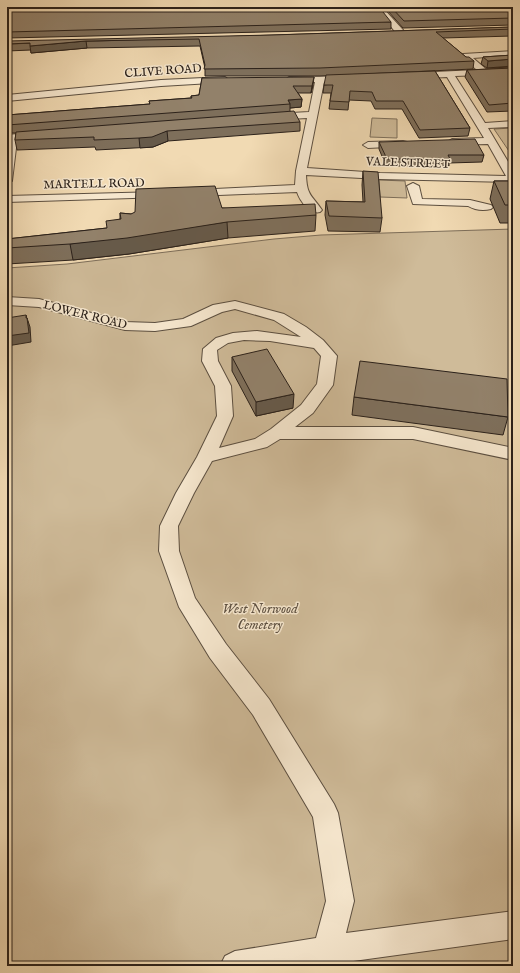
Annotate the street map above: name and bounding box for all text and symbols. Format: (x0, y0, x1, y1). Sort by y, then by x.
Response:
street label: CLIVE ROAD (124, 61, 202, 81)
street label: VALE STREET (365, 154, 451, 172)
street label: MARTELL ROAD (43, 176, 145, 192)
street label: LOWER ROAD (41, 297, 129, 333)
park label: West Norwood Cemetery (222, 600, 299, 634)

